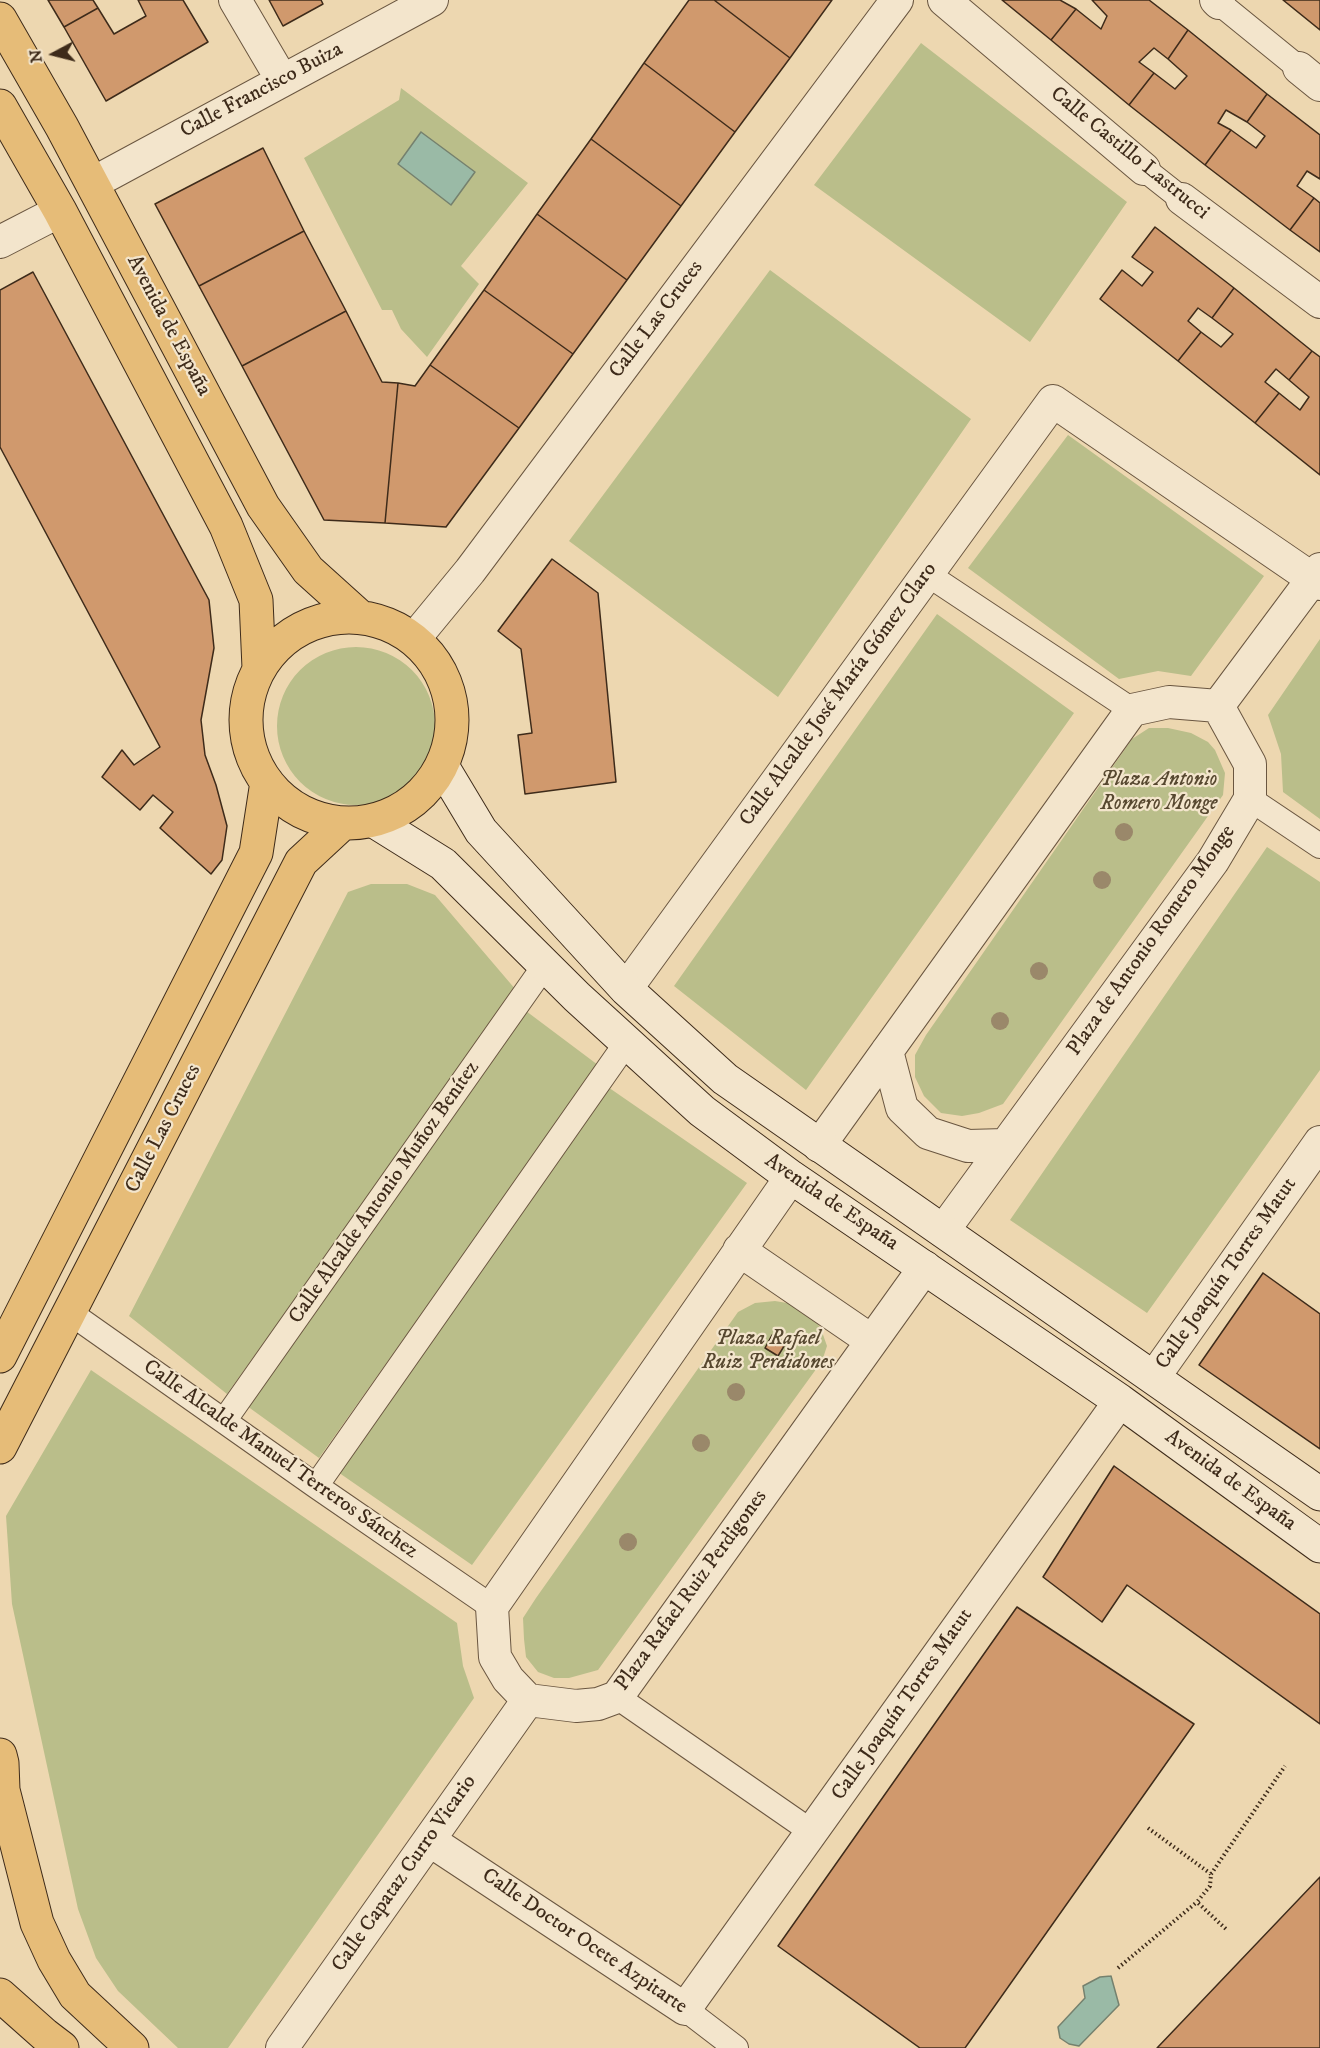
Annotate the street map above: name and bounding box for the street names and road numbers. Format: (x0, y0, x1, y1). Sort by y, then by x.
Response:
street label: Calle Francisco Buiza (177, 38, 347, 144)
street label: Calle Castillo Lastrucci (1044, 82, 1214, 226)
street label: Avenida de España (120, 251, 216, 401)
street label: Calle Las Cruces (605, 256, 709, 384)
street label: Calle Alcalde José María Gómez Claro (735, 558, 943, 832)
street label: Plaza de Antonio Romero Monge (1063, 821, 1241, 1061)
street label: Calle Alcalde Antonio Muñoz Benítez (284, 1057, 486, 1329)
street label: Calle Las Cruces (121, 1061, 207, 1197)
street label: Avenida de España (759, 1149, 903, 1257)
street label: Calle Joaquín Torres Matut (1151, 1173, 1303, 1375)
street label: Calle Alcalde Manuel Terreros Sánchez (138, 1355, 422, 1565)
street label: Avenida de España (1159, 1425, 1301, 1537)
street label: Plaza Rafael Ruiz Perdigones (611, 1486, 773, 1696)
street label: Calle Joaquín Torres Matut (827, 1604, 979, 1806)
street label: Calle Capataz Curro Vicario (327, 1771, 483, 1977)
street label: Calle Doctor Ocete Azpitarte (476, 1864, 692, 2020)

